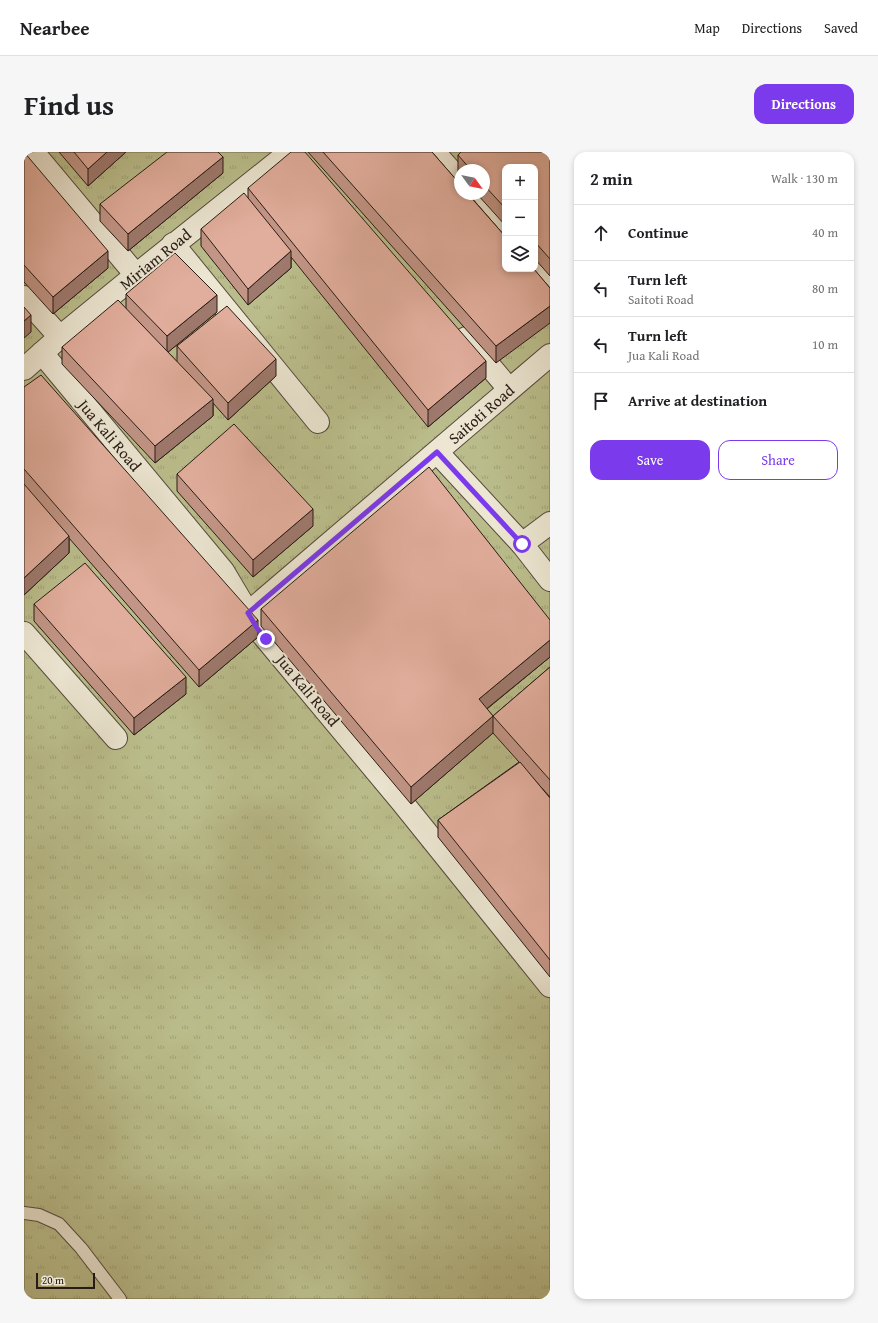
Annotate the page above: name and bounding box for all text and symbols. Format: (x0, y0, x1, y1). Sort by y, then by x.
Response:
text: Nearbee (20, 14, 90, 42)
text: Map (694, 18, 720, 38)
text: Directions (742, 18, 802, 38)
text: Saved (824, 18, 858, 38)
text: Find us (24, 84, 114, 125)
button: Directions (754, 84, 854, 124)
north arrow (454, 164, 490, 200)
map controls (502, 164, 538, 272)
button: + (502, 164, 538, 200)
text: 2 min (590, 166, 632, 191)
text: Walk · 130 m (771, 169, 838, 188)
button: − (502, 200, 538, 236)
street label: Miriam Road (114, 222, 196, 295)
icon: ahead (590, 222, 612, 244)
text: Continue (628, 222, 689, 243)
text: 40 m (812, 223, 838, 242)
button: layers (502, 236, 538, 272)
text: Turn left (628, 269, 687, 290)
icon: left (590, 278, 612, 300)
text: 80 m (812, 279, 838, 298)
text: Saitoti Road (628, 290, 694, 309)
text: Turn left (628, 325, 687, 346)
icon: left (590, 334, 612, 356)
text: 10 m (812, 335, 838, 354)
text: Jua Kali Road (628, 346, 699, 365)
street label: Saitoti Road (443, 378, 520, 450)
icon: arrive (590, 390, 612, 412)
text: Arrive at destination (628, 390, 767, 411)
street label: Jua Kali Road (71, 392, 148, 477)
button: Save (590, 440, 710, 480)
button: Share (718, 440, 838, 480)
route start (513, 535, 531, 553)
route end (257, 630, 275, 648)
street label: Jua Kali Road (269, 647, 346, 732)
scale bar (36, 1271, 95, 1290)
text: 20 m (42, 1272, 64, 1288)

